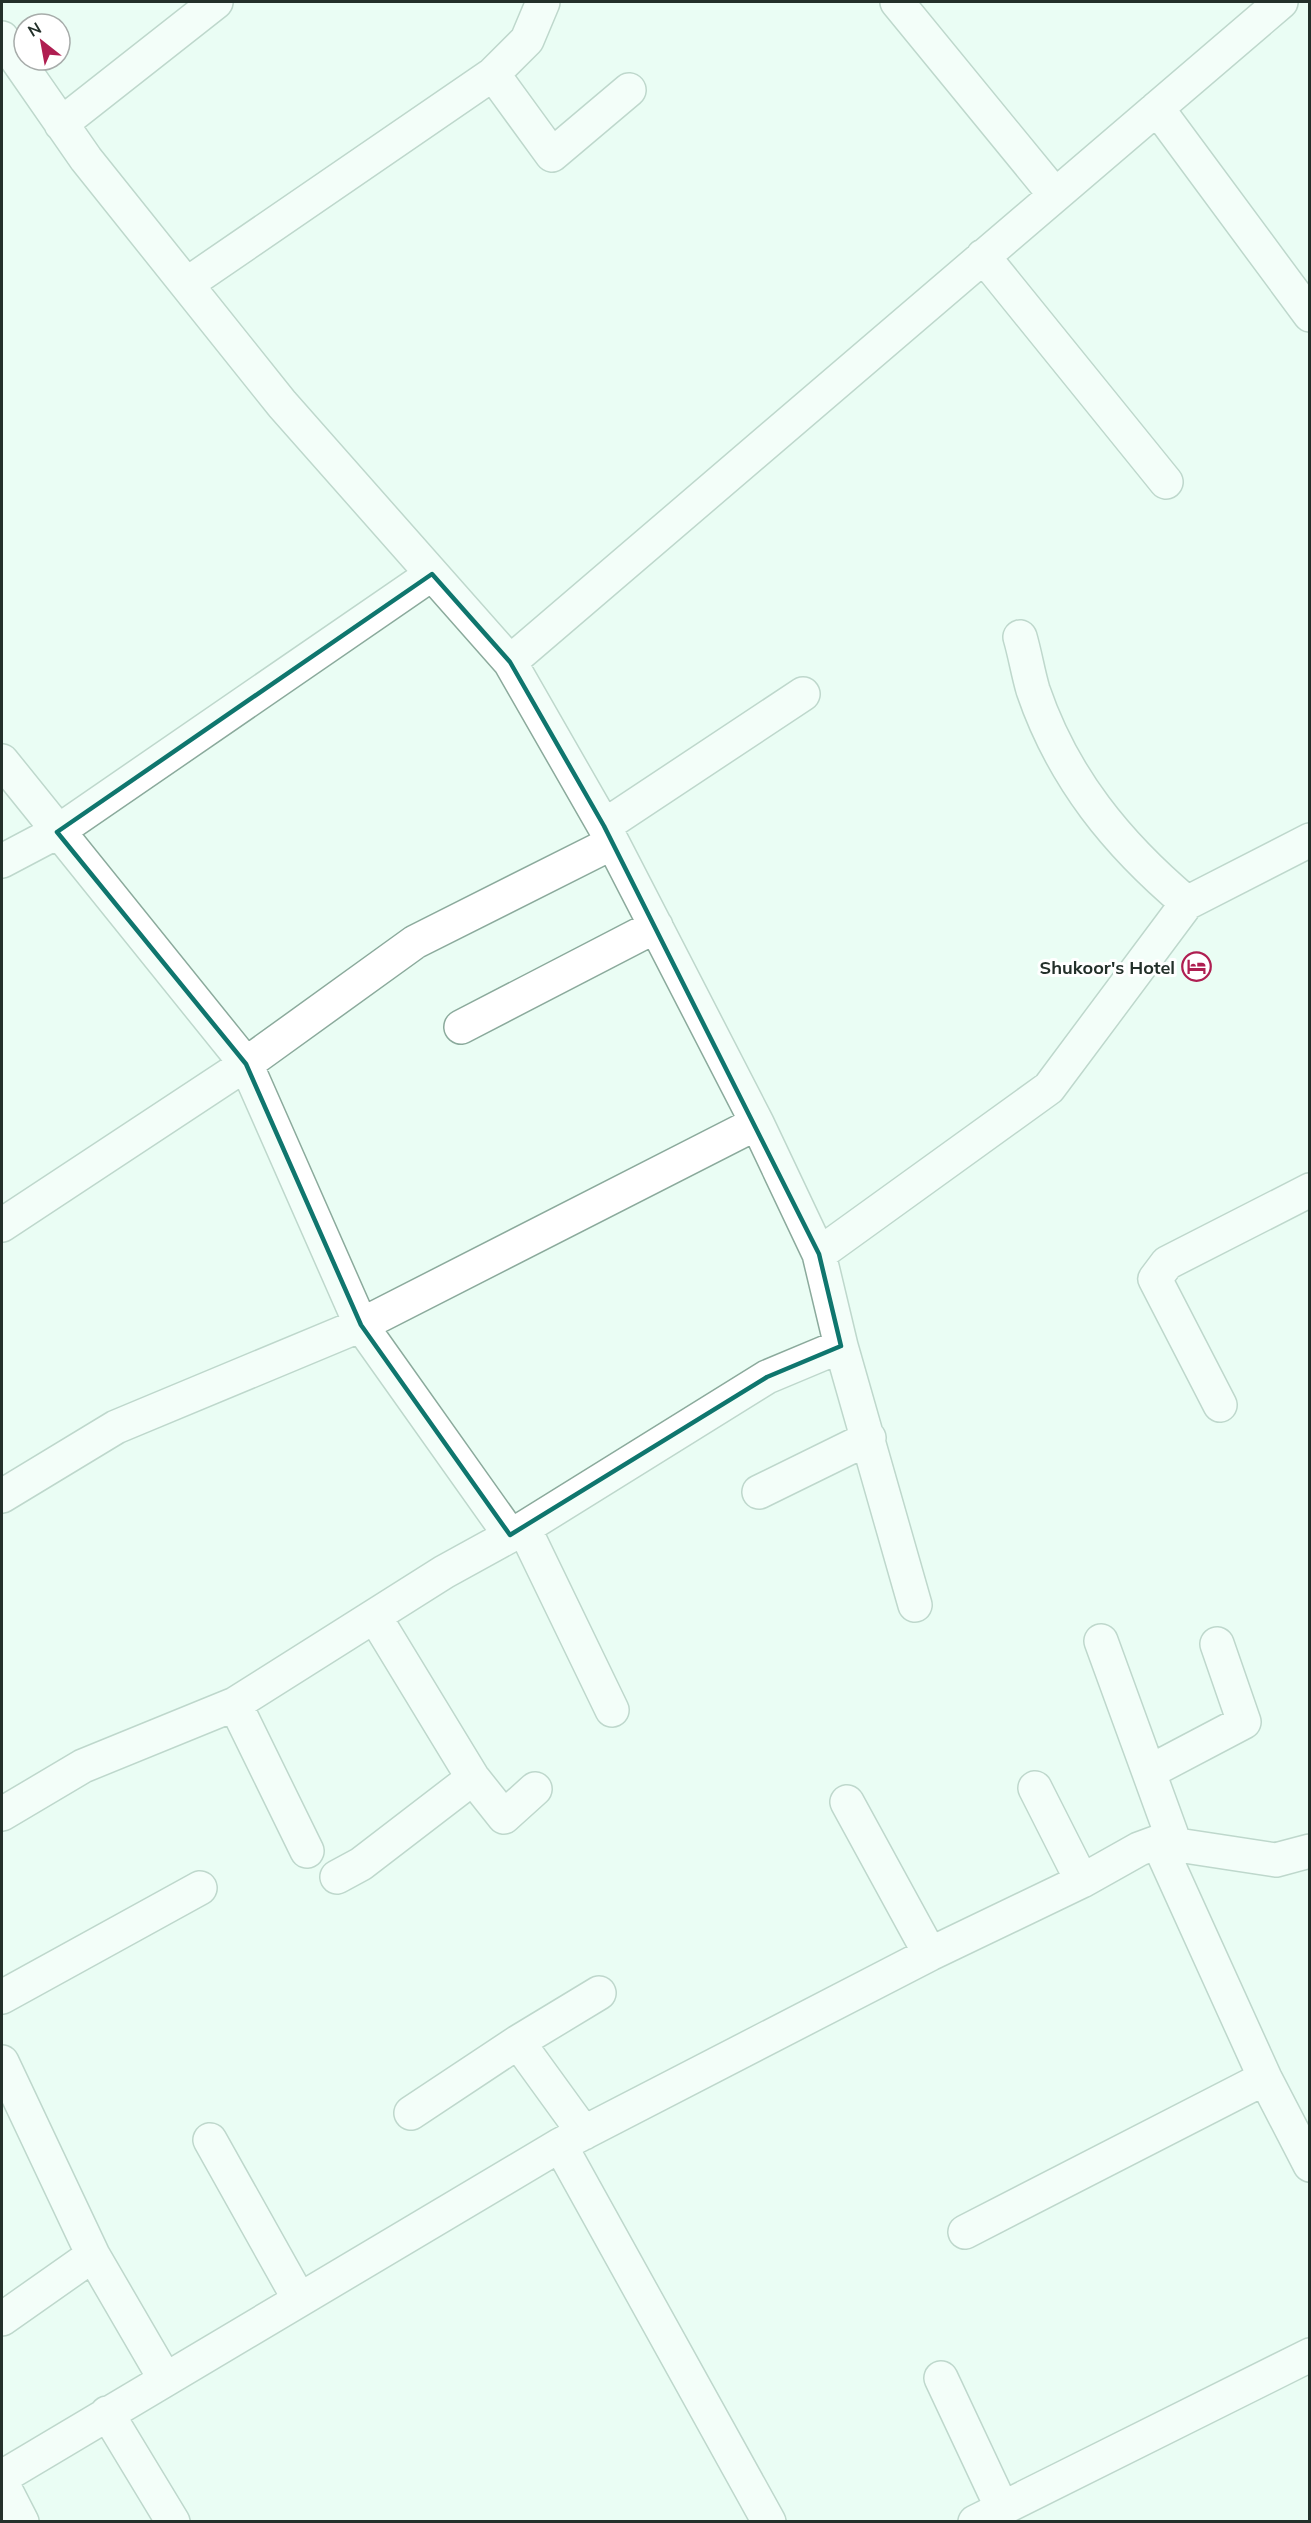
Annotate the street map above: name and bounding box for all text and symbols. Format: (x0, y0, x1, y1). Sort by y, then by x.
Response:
north arrow (12, 12, 72, 72)
text: N (24, 17, 45, 41)
hotel icon: Shukoor's Hotel (1180, 951, 1212, 983)
place label: Shukoor's Hotel (1040, 956, 1175, 979)

